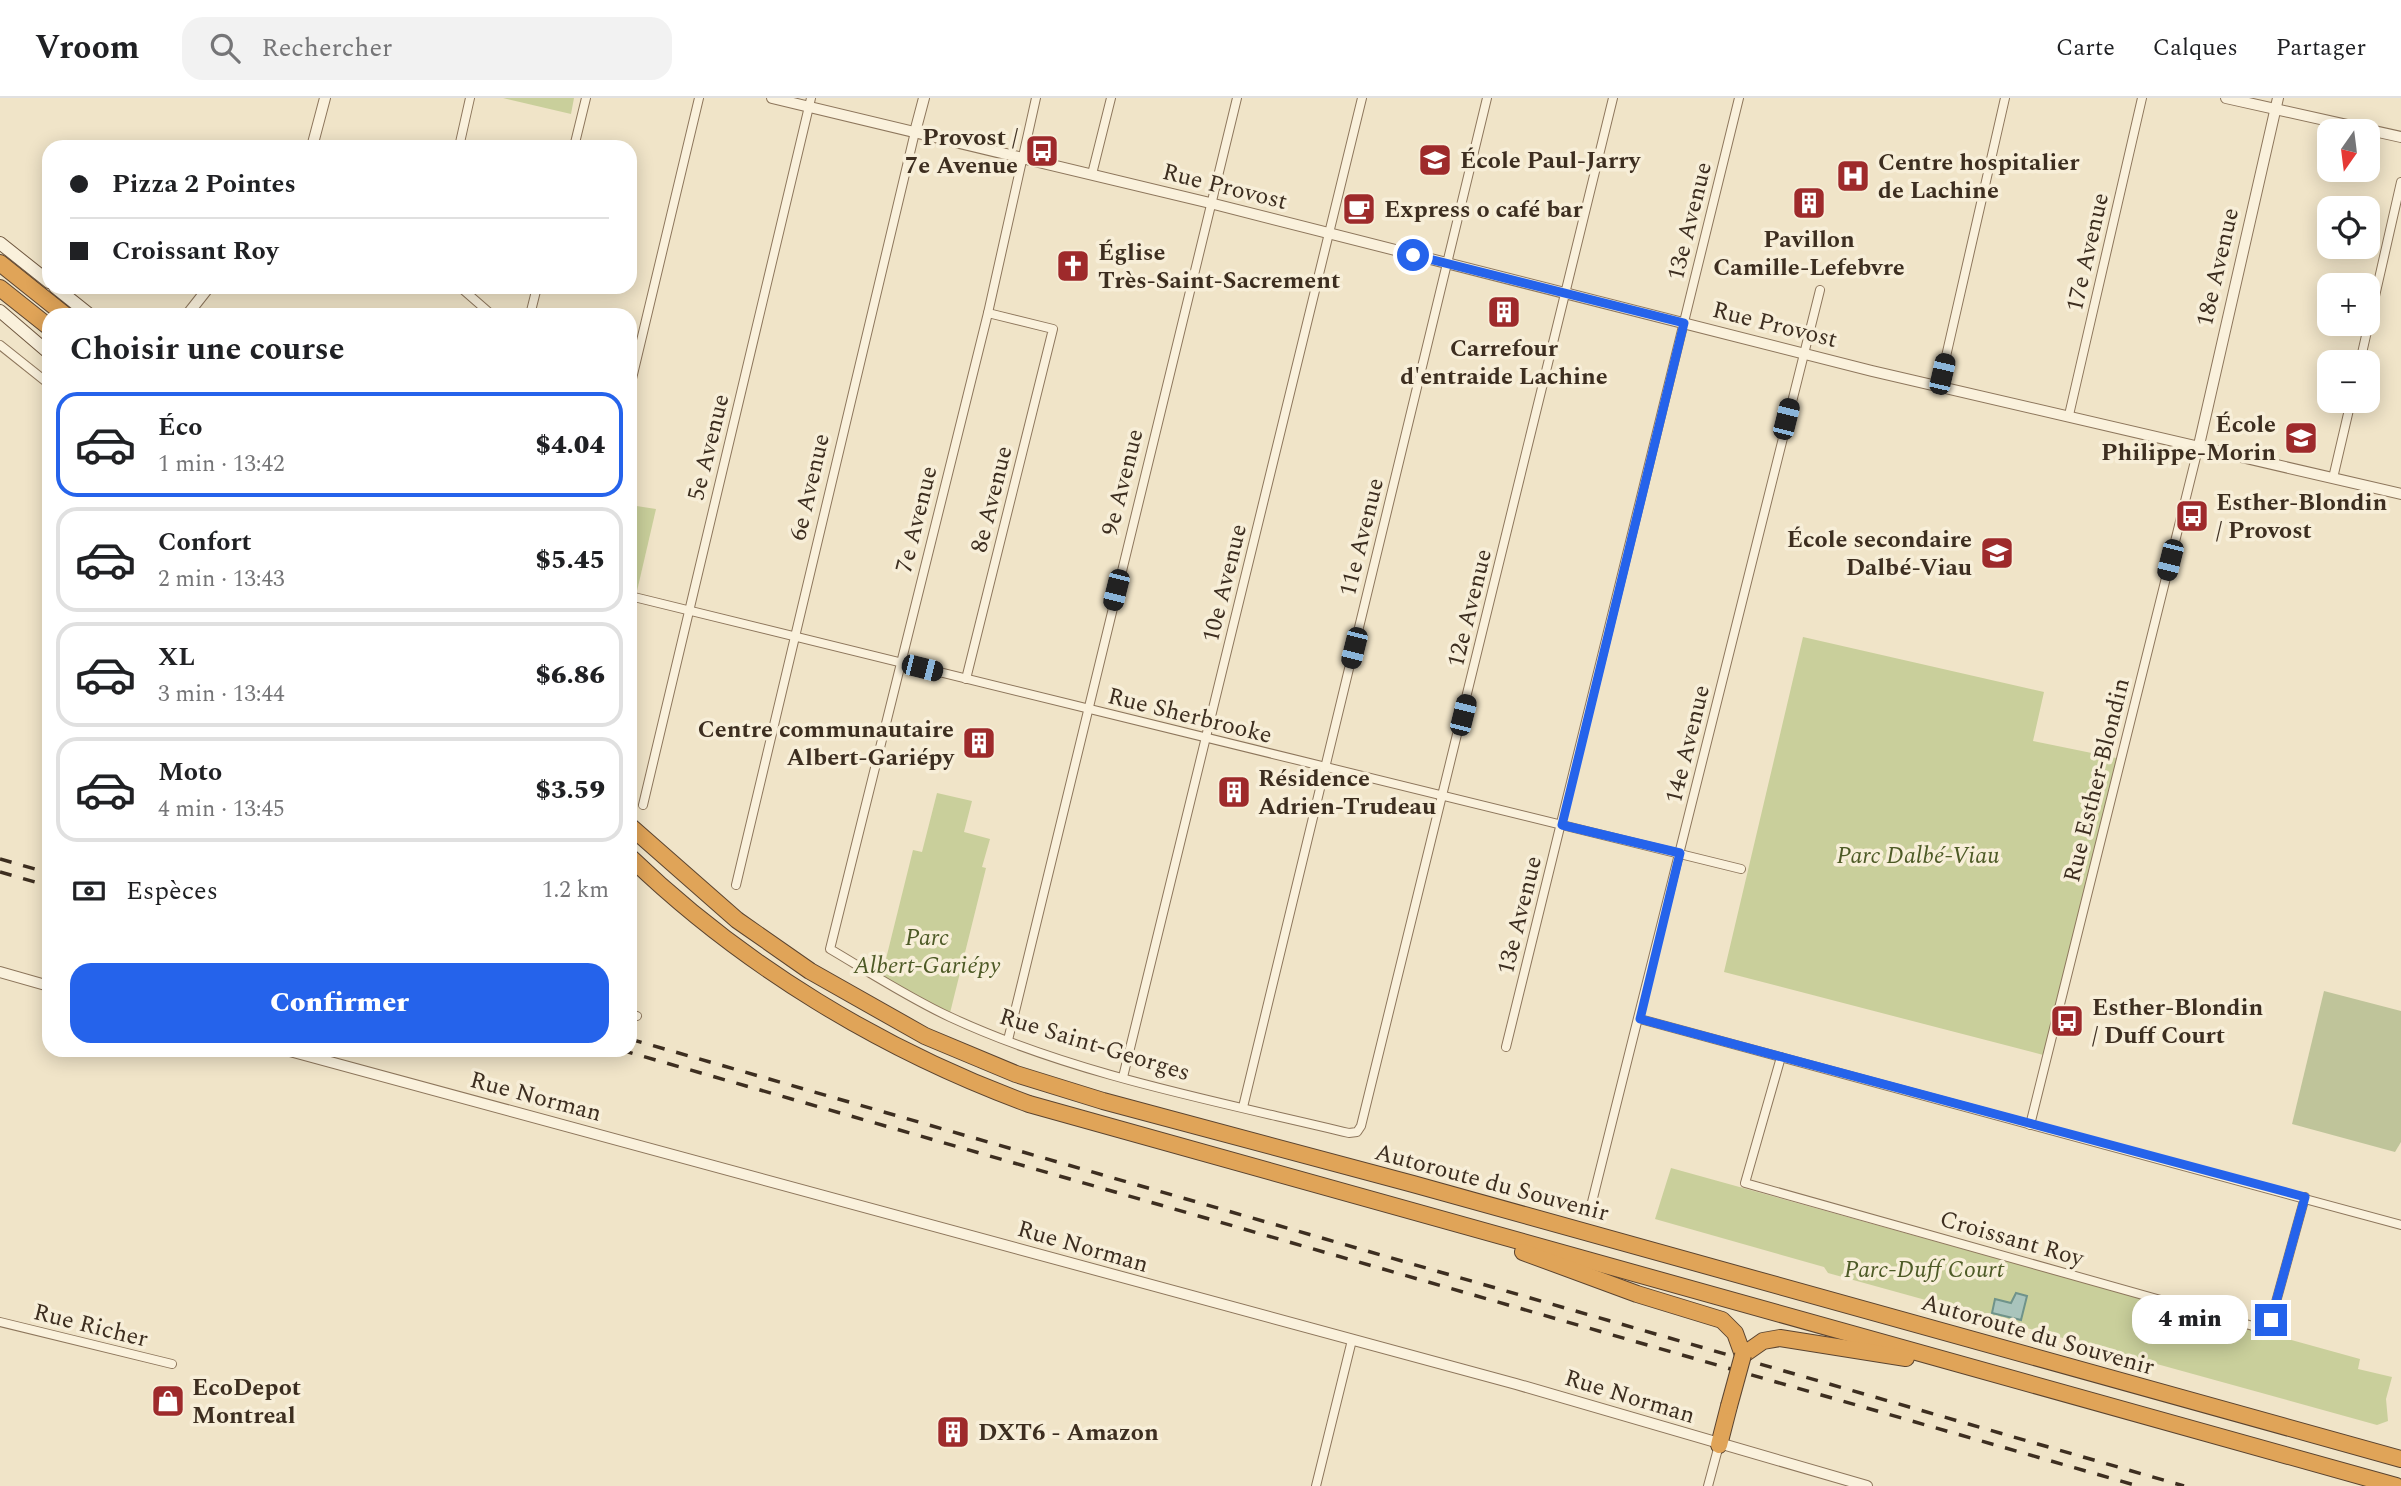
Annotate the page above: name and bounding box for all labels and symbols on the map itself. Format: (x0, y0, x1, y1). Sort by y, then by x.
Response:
north arrow (2317, 119, 2380, 182)
place label: Provost / 7e Avenue (905, 120, 1018, 184)
bus stop icon: Provost / 7e Avenue (1023, 132, 1061, 170)
school or university icon: École Paul-Jarry (1416, 141, 1454, 179)
place label: École Paul-Jarry (1460, 143, 1642, 179)
place label: Centre hospitalier de Lachine (1878, 145, 2080, 209)
street label: Rue Provost (1158, 154, 1291, 220)
hospital icon: Centre hospitalier de Lachine (1834, 157, 1872, 195)
street label: 13e Avenue (1658, 158, 1722, 284)
building icon: Pavillon Camille-Lefebvre (1790, 184, 1828, 222)
street label: 17e Avenue (2057, 189, 2119, 315)
cafe icon: Express o café bar (1340, 190, 1378, 228)
place label: Express o café bar (1384, 192, 1584, 228)
street label: 18e Avenue (2187, 204, 2249, 330)
place label: Pavillon Camille-Lefebvre (1713, 222, 1905, 286)
place label: Église Très-Saint-Sacrement (1098, 235, 1340, 299)
route start (1397, 239, 1429, 271)
church icon: Église Très-Saint-Sacrement (1054, 247, 1092, 285)
street label: Rue Provost (1708, 292, 1841, 358)
building icon: Carrefour d'entraide Lachine (1485, 293, 1523, 331)
place label: Carrefour d'entraide Lachine (1400, 331, 1608, 395)
car (1928, 351, 1957, 397)
street label: 5e Avenue (678, 390, 740, 504)
car (1771, 396, 1802, 442)
place label: École Philippe-Morin (2101, 407, 2276, 471)
school or university icon: École Philippe-Morin (2282, 419, 2320, 457)
street label: 9e Avenue (1092, 425, 1154, 539)
street label: 6e Avenue (780, 430, 840, 544)
street label: 8e Avenue (961, 442, 1023, 556)
street label: 7e Avenue (886, 462, 948, 576)
street label: 11e Avenue (1330, 474, 1394, 600)
place label: Esther-Blondin / Provost (2216, 485, 2388, 549)
bus stop icon: Esther-Blondin / Provost (2173, 497, 2211, 535)
street label: 10e Avenue (1193, 520, 1257, 646)
place label: École secondaire Dalbé-Viau (1787, 522, 1972, 586)
school or university icon: École secondaire Dalbé-Viau (1978, 534, 2016, 572)
car (2155, 537, 2186, 583)
street label: 12e Avenue (1438, 545, 1502, 671)
car (1101, 567, 1132, 613)
car (1339, 625, 1370, 671)
car (900, 653, 945, 683)
street label: Rue Esther-Blondin (2054, 674, 2140, 886)
street label: Rue Sherbrooke (1104, 678, 1276, 754)
street label: 14e Avenue (1656, 681, 1720, 807)
car (1448, 692, 1479, 738)
place label: Centre communautaire Albert-Gariépy (698, 712, 956, 776)
building icon: Centre communautaire Albert-Gariépy (960, 724, 998, 762)
place label: Résidence Adrien-Trudeau (1258, 761, 1436, 825)
building icon: Résidence Adrien-Trudeau (1215, 773, 1253, 811)
park label: Parc Dalbé-Viau (1836, 838, 2000, 874)
street label: 13e Avenue (1488, 852, 1552, 978)
park label: Parc Albert-Gariépy (853, 920, 1001, 984)
place label: Esther-Blondin / Duff Court (2092, 990, 2264, 1054)
street label: Rue Saint-Georges (995, 999, 1195, 1091)
bus stop icon: Esther-Blondin / Duff Court (2048, 1002, 2086, 1040)
street label: Rue Norman (466, 1062, 606, 1132)
street label: Autoroute du Souvenir (1371, 1134, 1613, 1232)
street label: Croissant Roy (1935, 1201, 2089, 1277)
street label: Rue Norman (1013, 1211, 1153, 1283)
park label: Parc-Duff Court (1844, 1252, 2004, 1288)
street label: Autoroute du Souvenir (1917, 1284, 2159, 1385)
street label: Rue Richer (30, 1294, 152, 1358)
callout: 4 min (2131, 1296, 2246, 1344)
route end (2255, 1304, 2287, 1336)
street label: Rue Norman (1560, 1360, 1699, 1434)
place label: EcoDepot Montreal (192, 1370, 301, 1434)
shop icon: EcoDepot Montreal (149, 1382, 187, 1420)
building icon: DXT6 - Amazon (934, 1413, 972, 1451)
place label: DXT6 - Amazon (978, 1415, 1159, 1451)

